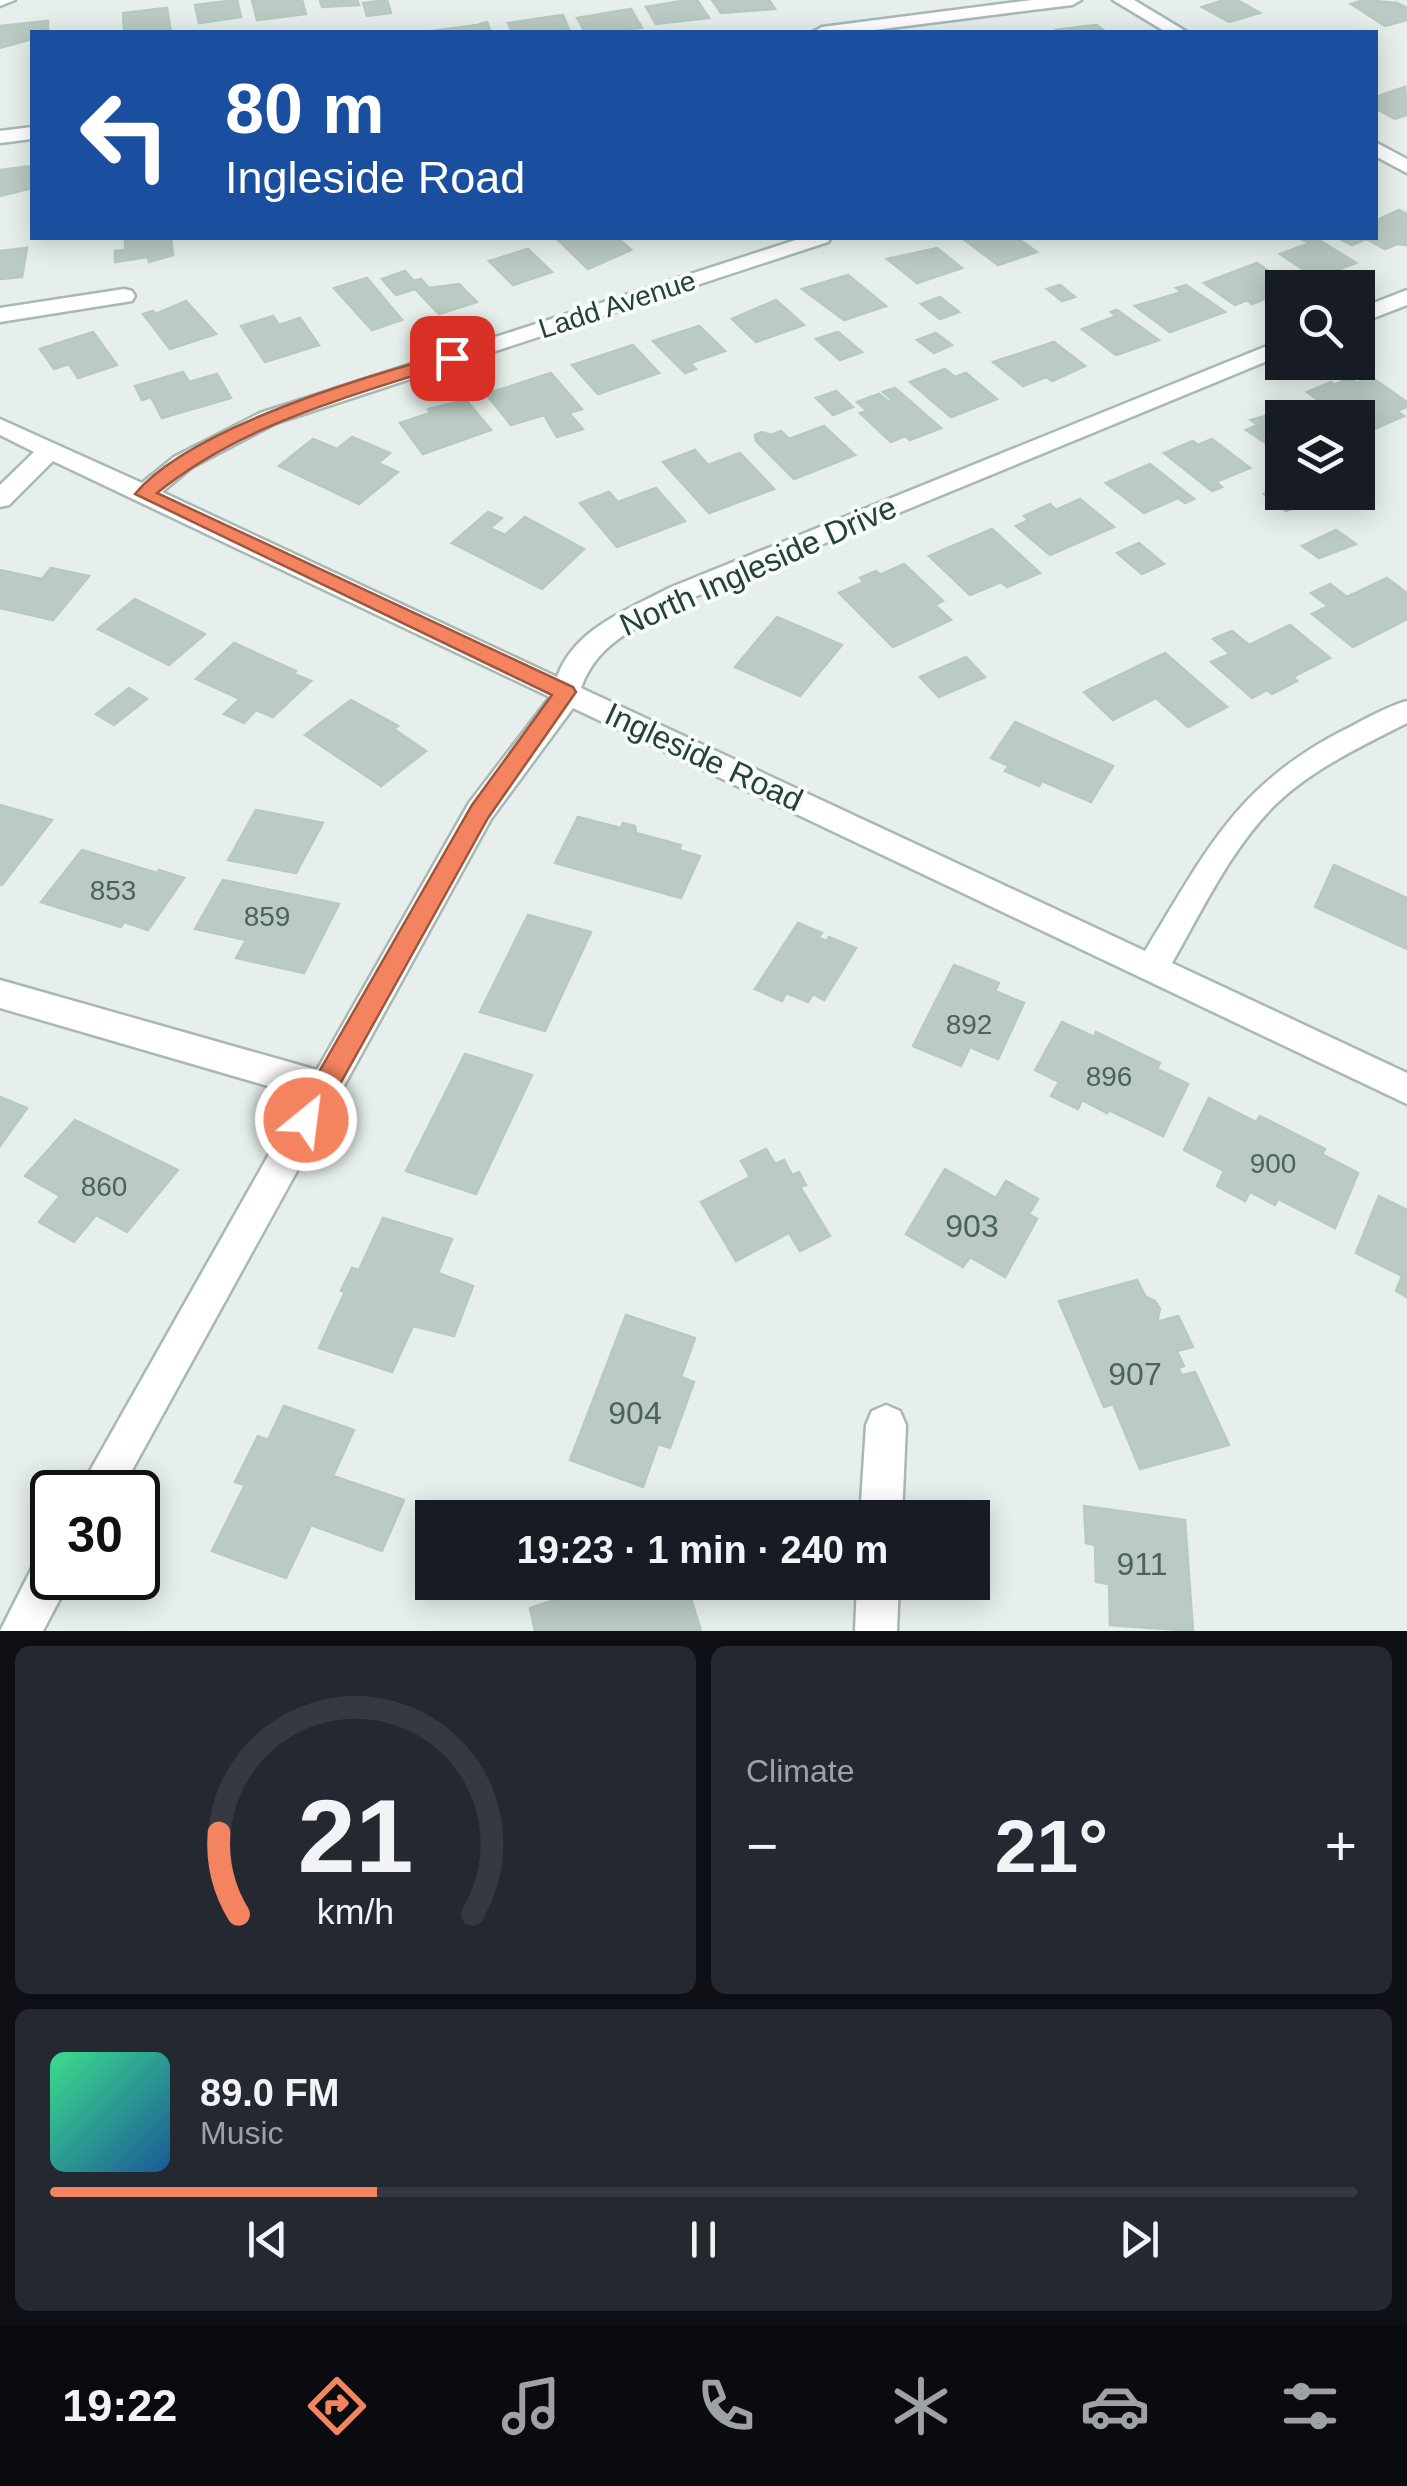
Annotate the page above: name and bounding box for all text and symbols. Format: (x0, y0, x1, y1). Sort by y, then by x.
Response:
icon: left (60, 70, 190, 200)
text: 80 m (225, 70, 385, 148)
text: Ingleside Road (225, 152, 525, 203)
street label: Ladd Avenue (535, 265, 699, 344)
map controls (1265, 270, 1375, 510)
button: search (1265, 270, 1375, 380)
pin (410, 316, 495, 401)
icon: arrive (425, 331, 480, 386)
button: layers (1265, 400, 1375, 510)
street label: North Ingleside Drive (614, 489, 902, 643)
street label: Ingleside Road (600, 696, 808, 818)
house number: 853 (90, 875, 136, 906)
house number: 859 (244, 901, 290, 932)
house number: 892 (946, 1009, 992, 1040)
house number: 896 (1086, 1061, 1132, 1092)
position arrow (254, 1068, 358, 1172)
house number: 900 (1250, 1148, 1296, 1179)
house number: 860 (81, 1171, 127, 1202)
house number: 903 (945, 1208, 999, 1244)
house number: 907 (1108, 1356, 1162, 1392)
house number: 904 (608, 1395, 662, 1431)
speed limit sign: 30 (30, 1470, 160, 1600)
text: 19:23 · 1 min · 240 m (517, 1529, 888, 1571)
house number: 911 (1116, 1546, 1168, 1582)
text: Climate (746, 1753, 854, 1789)
text: 21 (298, 1778, 413, 1894)
text: 21° (995, 1804, 1108, 1888)
text: − (746, 1815, 778, 1877)
text: + (1325, 1815, 1357, 1877)
text: km/h (317, 1892, 394, 1932)
text: 89.0 FM (200, 2072, 339, 2114)
text: Music (200, 2115, 284, 2151)
icon: previous (240, 2212, 295, 2267)
icon: pause (676, 2212, 731, 2267)
icon: next (1112, 2212, 1167, 2267)
icon: directions (302, 2371, 372, 2441)
icon: music (496, 2371, 566, 2441)
icon: phone (691, 2371, 761, 2441)
icon: climate (886, 2371, 956, 2441)
icon: car (1080, 2371, 1150, 2441)
icon: filters (1275, 2371, 1345, 2441)
text: 19:22 (62, 2380, 177, 2431)

